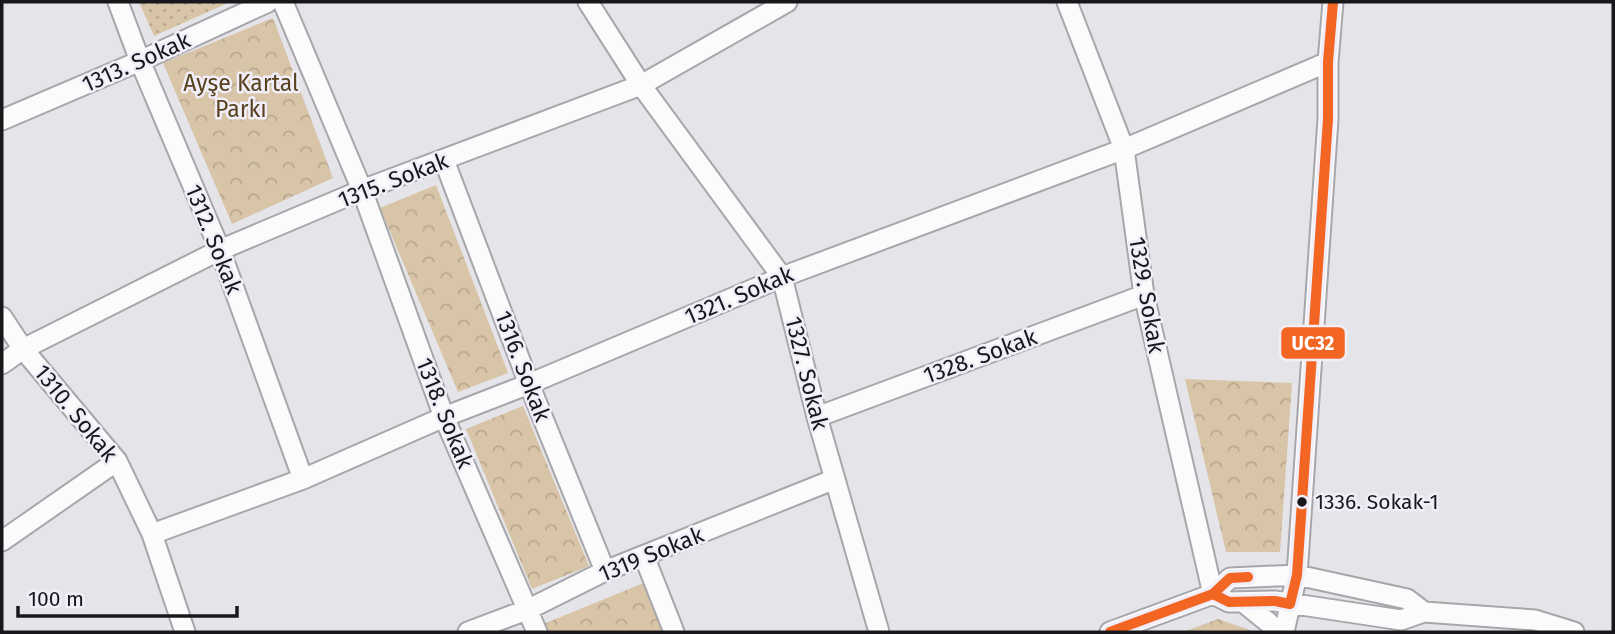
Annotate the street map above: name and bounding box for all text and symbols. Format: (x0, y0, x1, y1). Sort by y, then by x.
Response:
street label: 1313. Sokak (77, 26, 195, 98)
park label: Ayşe Kartal Parkı (183, 69, 299, 123)
street label: 1315. Sokak (334, 146, 452, 214)
street label: 1312. Sokak (179, 180, 249, 298)
street label: 1329. Sokak (1123, 235, 1171, 356)
street label: 1321. Sokak (680, 260, 798, 330)
street label: 1316. Sokak (489, 307, 557, 426)
street label: 1327. Sokak (779, 313, 835, 433)
street label: 1328. Sokak (919, 322, 1041, 389)
line badge: UC32 (1280, 326, 1346, 360)
text: UC32 (1292, 332, 1335, 355)
street label: 1318. Sokak (410, 354, 480, 473)
street label: 1310. Sokak (28, 359, 124, 467)
place label: 1336. Sokak-1 (1315, 489, 1439, 515)
marker: 1336. Sokak-1 (1295, 495, 1309, 509)
street label: 1319 Sokak (594, 520, 708, 588)
scale bar (18, 574, 236, 618)
text: 100 m (28, 586, 84, 612)

